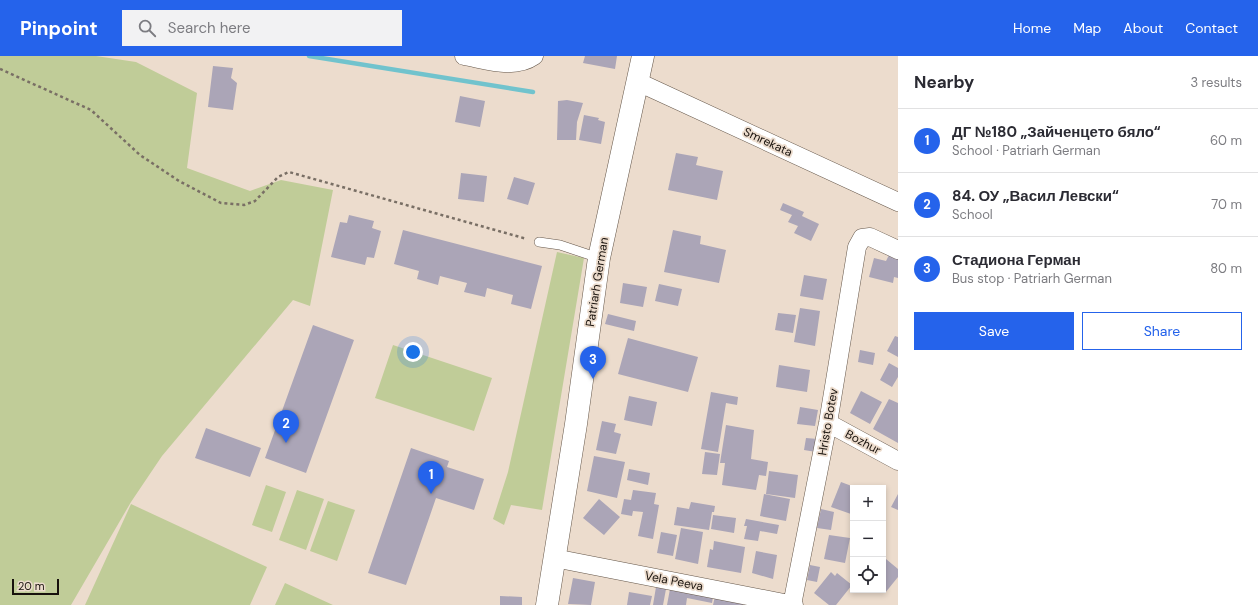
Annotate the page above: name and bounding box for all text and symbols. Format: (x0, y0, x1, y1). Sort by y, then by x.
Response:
search box (122, 10, 402, 46)
text: Pinpoint (20, 16, 98, 41)
icon: search (136, 17, 158, 39)
text: Search here (168, 18, 251, 38)
text: Home (1013, 19, 1051, 37)
text: Map (1073, 19, 1101, 37)
text: About (1123, 19, 1163, 37)
text: Contact (1185, 19, 1238, 37)
text: Nearby (914, 71, 974, 93)
text: 3 results (1190, 74, 1242, 91)
text: ДГ №180 „Зайченцето бяло“ (952, 122, 1161, 142)
street label: Smrekata (741, 124, 795, 160)
text: 1 (925, 132, 929, 149)
text: 60 m (1210, 132, 1242, 149)
text: School · Patriarh German (952, 142, 1100, 159)
text: 84. ОУ „Васил Левски“ (952, 186, 1119, 206)
text: 2 (923, 196, 931, 213)
text: 70 m (1211, 196, 1242, 213)
text: School (952, 206, 993, 223)
street label: Patriarh German (582, 236, 612, 328)
text: Стадиона Герман (952, 250, 1081, 270)
text: 3 (923, 260, 931, 277)
text: 80 m (1210, 260, 1242, 277)
text: Bus stop · Patriarh German (952, 270, 1112, 287)
button: Save (914, 312, 1074, 350)
button: Share (1082, 312, 1242, 350)
your location (403, 342, 423, 362)
pin: 3 (580, 346, 606, 379)
street label: Hristo Botev (814, 387, 842, 457)
pin: 2 (273, 410, 299, 443)
street label: Bozhur (842, 426, 884, 458)
pin: 1 (418, 461, 444, 494)
map controls (850, 485, 886, 593)
button: + (850, 485, 886, 521)
button: − (850, 521, 886, 557)
button: locate (850, 557, 886, 593)
street label: Vela Peeva (644, 568, 704, 594)
scale bar (12, 577, 59, 596)
text: 20 m (18, 579, 44, 593)

